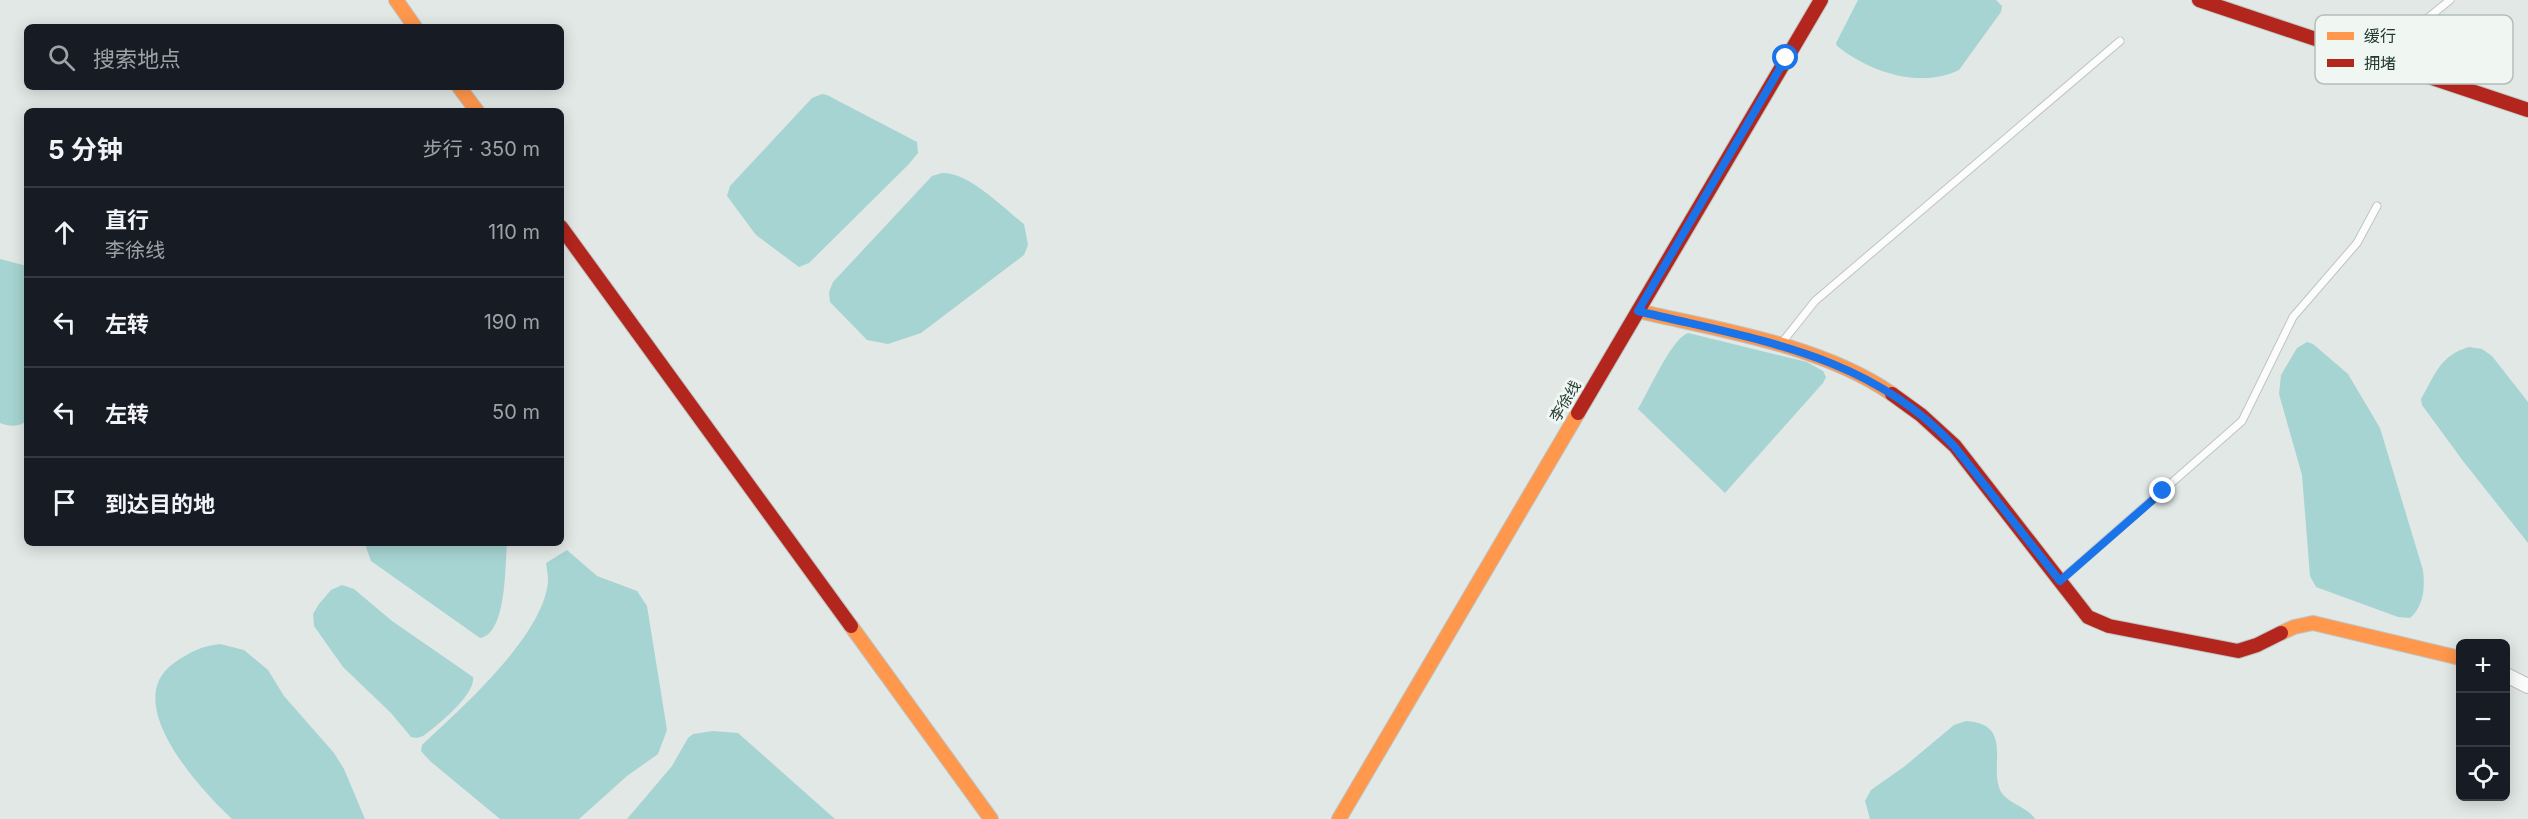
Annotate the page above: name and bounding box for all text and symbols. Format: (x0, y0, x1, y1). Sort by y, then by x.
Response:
legend (2315, 15, 2513, 84)
search box (24, 24, 564, 90)
text: 缓行 (2364, 26, 2396, 46)
icon: search (45, 41, 78, 74)
route start (1772, 44, 1798, 70)
text: 搜索地点 (93, 46, 181, 72)
text: 拥堵 (2364, 53, 2396, 73)
text: 5 分钟 (48, 134, 123, 165)
text: 步行 · 350 m (423, 137, 540, 161)
text: 直行 (105, 207, 149, 233)
icon: ahead (48, 216, 81, 249)
text: 110 m (488, 220, 540, 244)
text: 李徐线 (105, 238, 165, 262)
icon: left (48, 306, 81, 339)
text: 190 m (484, 310, 540, 334)
text: 左转 (105, 311, 149, 337)
street label: 李徐线 (1545, 377, 1585, 425)
icon: left (48, 396, 81, 429)
text: 50 m (492, 400, 540, 424)
text: 左转 (105, 401, 149, 427)
route end (2149, 477, 2175, 503)
icon: arrive (48, 486, 81, 519)
text: 到达目的地 (105, 491, 215, 517)
map controls (2456, 639, 2510, 801)
button: + (2456, 639, 2510, 693)
button: − (2456, 693, 2510, 747)
button: locate (2456, 747, 2510, 801)

